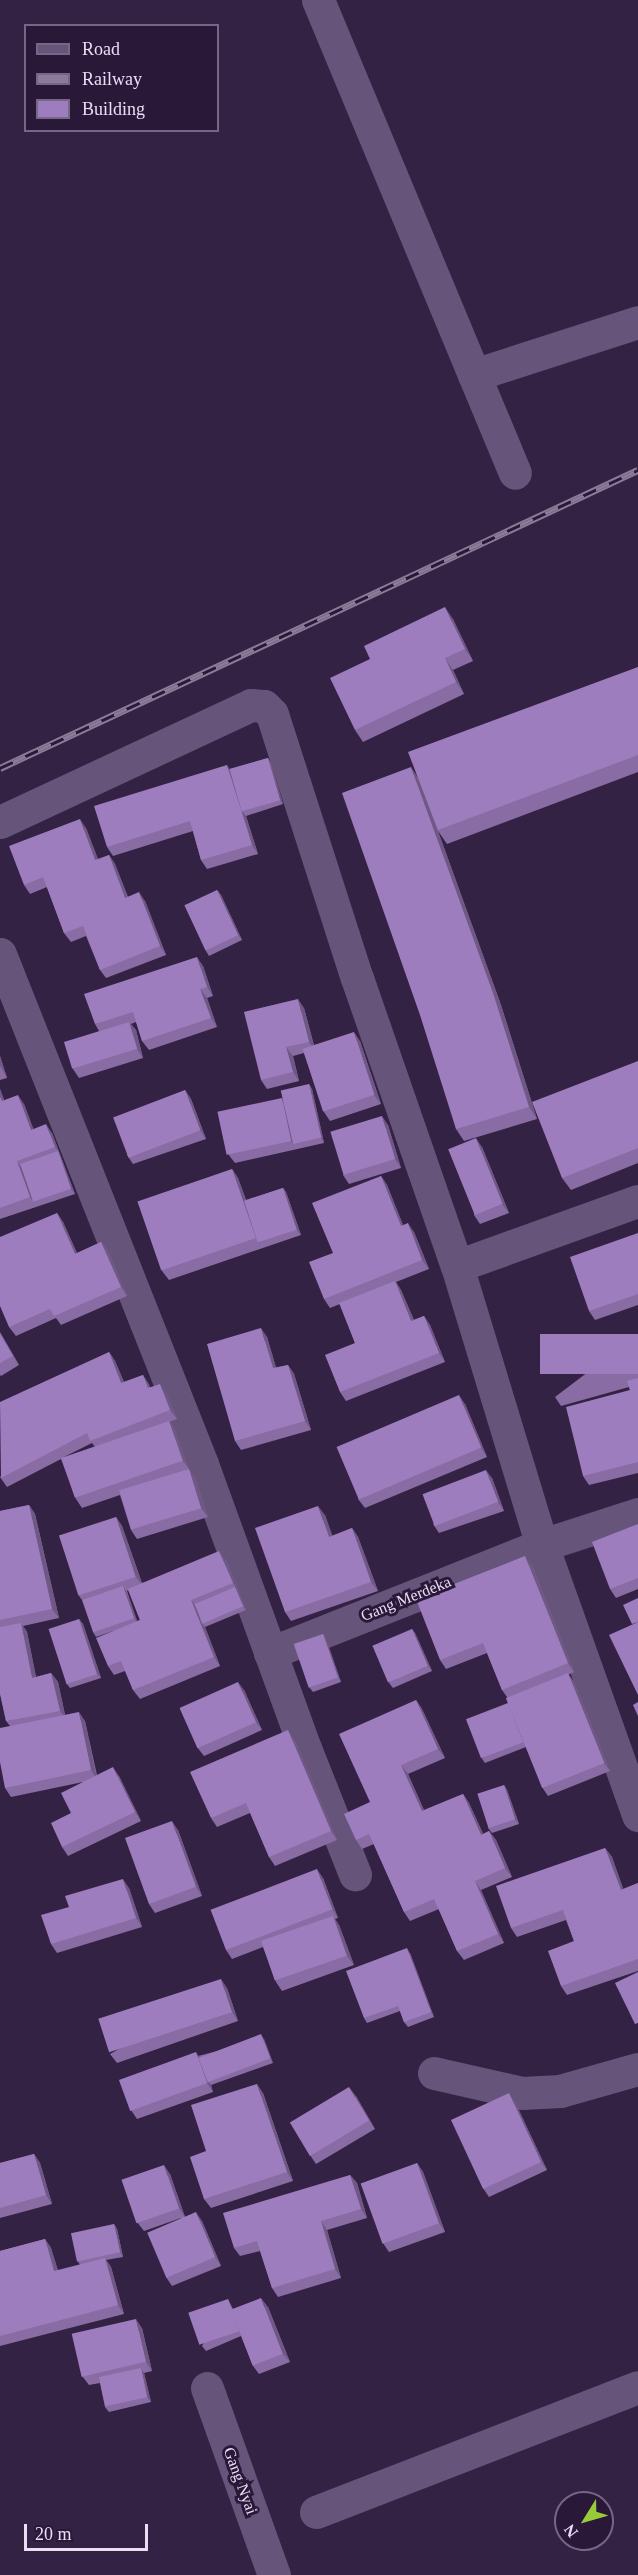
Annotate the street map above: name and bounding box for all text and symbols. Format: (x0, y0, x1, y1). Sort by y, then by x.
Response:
legend (24, 24, 219, 132)
text: Road (82, 39, 120, 59)
text: Railway (82, 69, 142, 89)
text: Building (82, 99, 145, 119)
street label: Gang Merdeka (358, 1572, 454, 1626)
street label: Gang Nyai (219, 2445, 261, 2517)
north arrow (554, 2491, 614, 2551)
scale bar (27, 2512, 152, 2550)
text: N (561, 2521, 581, 2541)
text: 20 m (35, 2524, 72, 2544)

